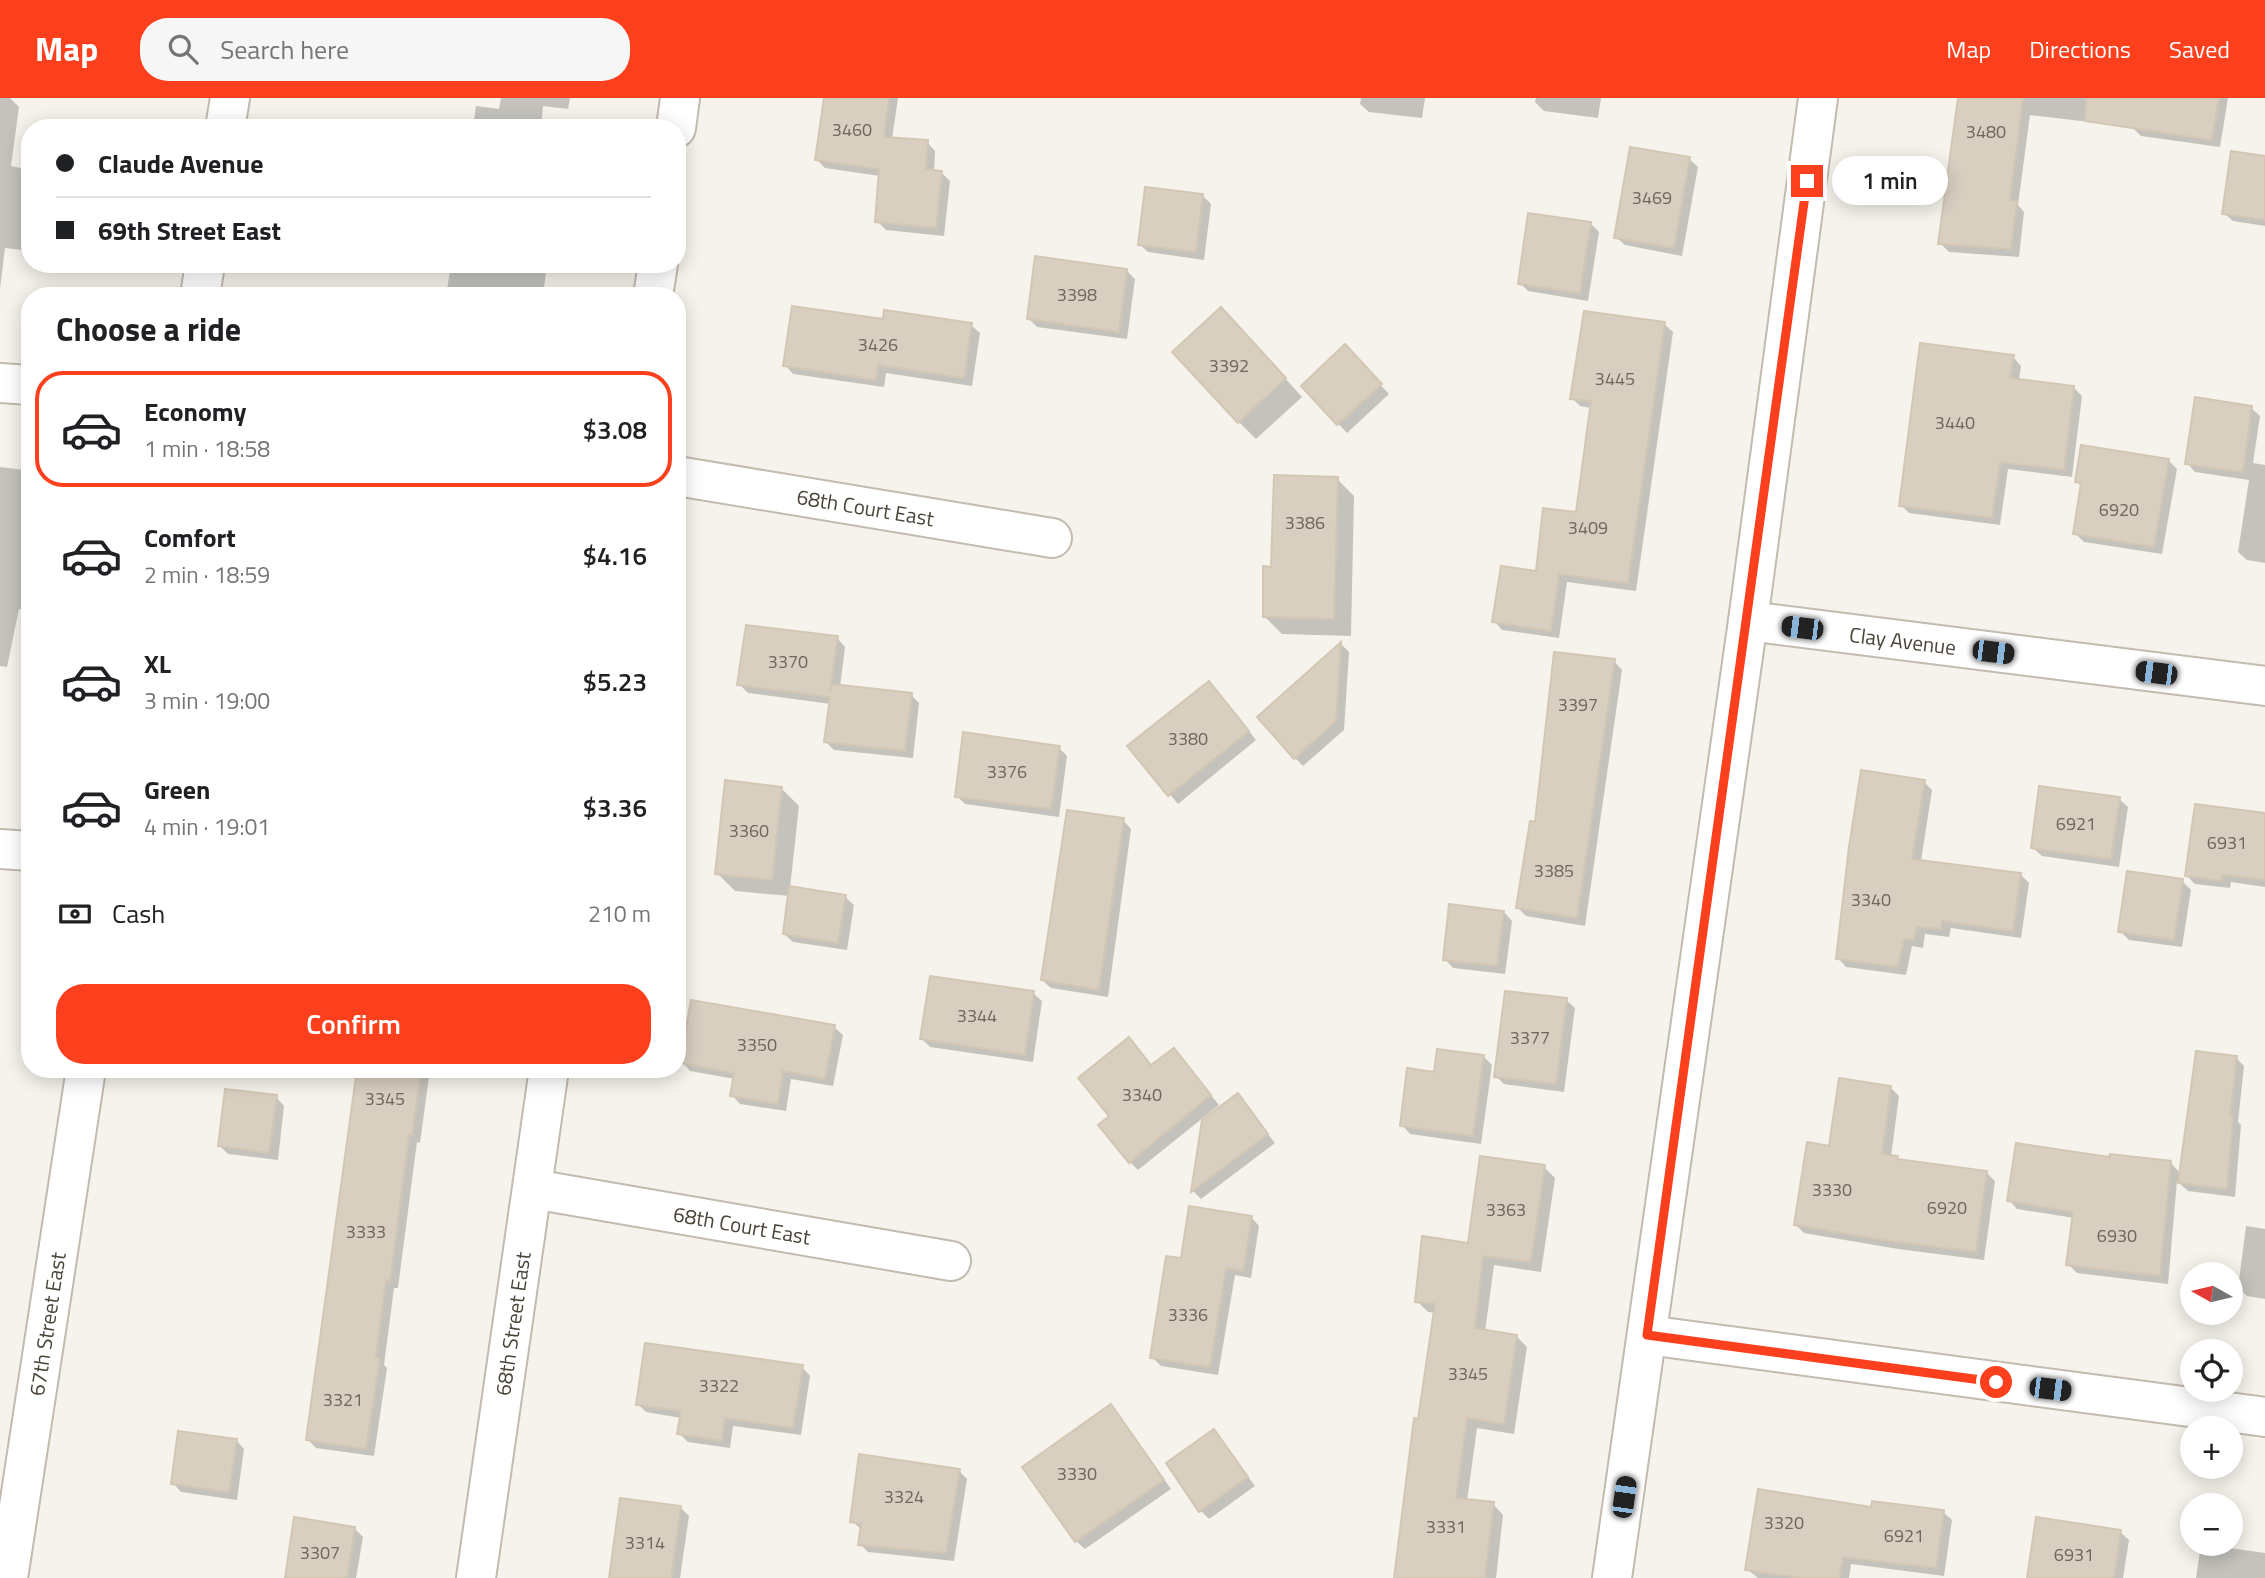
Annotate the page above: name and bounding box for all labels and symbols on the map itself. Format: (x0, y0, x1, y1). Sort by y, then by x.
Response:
house number: 3460 (832, 116, 872, 143)
house number: 3480 (1966, 118, 2006, 145)
callout: 1 min (1832, 156, 1947, 206)
route end (1791, 165, 1823, 197)
house number: 3469 (1632, 184, 1672, 211)
house number: 3398 (1057, 281, 1097, 308)
house number: 3426 (858, 331, 898, 358)
house number: 3392 (1209, 352, 1249, 379)
house number: 3445 (1595, 365, 1635, 392)
house number: 3440 (1935, 409, 1975, 436)
street label: 68th Court East (794, 480, 937, 534)
house number: 6920 (2099, 496, 2139, 523)
house number: 3386 (1285, 509, 1325, 536)
house number: 3409 (1568, 514, 1608, 541)
car (1780, 615, 1825, 641)
street label: Clay Avenue (1848, 618, 1958, 663)
car (1971, 639, 2016, 665)
house number: 3370 (768, 648, 808, 675)
car (2134, 660, 2179, 686)
house number: 3397 (1558, 691, 1598, 718)
house number: 3380 (1168, 725, 1208, 752)
house number: 3376 (987, 758, 1027, 785)
house number: 6921 (2056, 810, 2096, 837)
house number: 3360 (729, 817, 769, 844)
house number: 6931 (2207, 829, 2247, 856)
house number: 3385 (1534, 857, 1574, 884)
house number: 3340 (1851, 886, 1891, 913)
house number: 3344 (957, 1002, 997, 1029)
house number: 3377 (1510, 1024, 1550, 1051)
house number: 3350 (737, 1031, 777, 1058)
house number: 3340 (1122, 1081, 1162, 1108)
house number: 3345 (365, 1085, 405, 1112)
house number: 3330 (1812, 1176, 1852, 1203)
house number: 6920 (1927, 1194, 1967, 1221)
house number: 3363 (1486, 1196, 1526, 1223)
street label: 68th Court East (671, 1197, 814, 1253)
house number: 3333 (346, 1218, 386, 1245)
house number: 6930 (2097, 1222, 2137, 1249)
street label: 67th Street East (20, 1249, 74, 1398)
street label: 68th Street East (486, 1249, 539, 1398)
north arrow (2180, 1262, 2244, 1325)
house number: 3336 (1168, 1301, 1208, 1328)
house number: 3345 (1448, 1360, 1488, 1387)
route start (1980, 1366, 2012, 1398)
house number: 3322 (699, 1372, 739, 1399)
car (2028, 1376, 2073, 1402)
house number: 3321 (323, 1386, 363, 1413)
house number: 3330 (1057, 1460, 1097, 1487)
car (1611, 1475, 1638, 1519)
house number: 3324 (884, 1483, 924, 1510)
house number: 3320 (1764, 1509, 1804, 1536)
house number: 3331 (1426, 1513, 1466, 1540)
house number: 6921 (1884, 1522, 1924, 1549)
house number: 3314 (625, 1529, 665, 1556)
house number: 3307 (300, 1539, 340, 1566)
house number: 6931 (2054, 1541, 2094, 1568)

